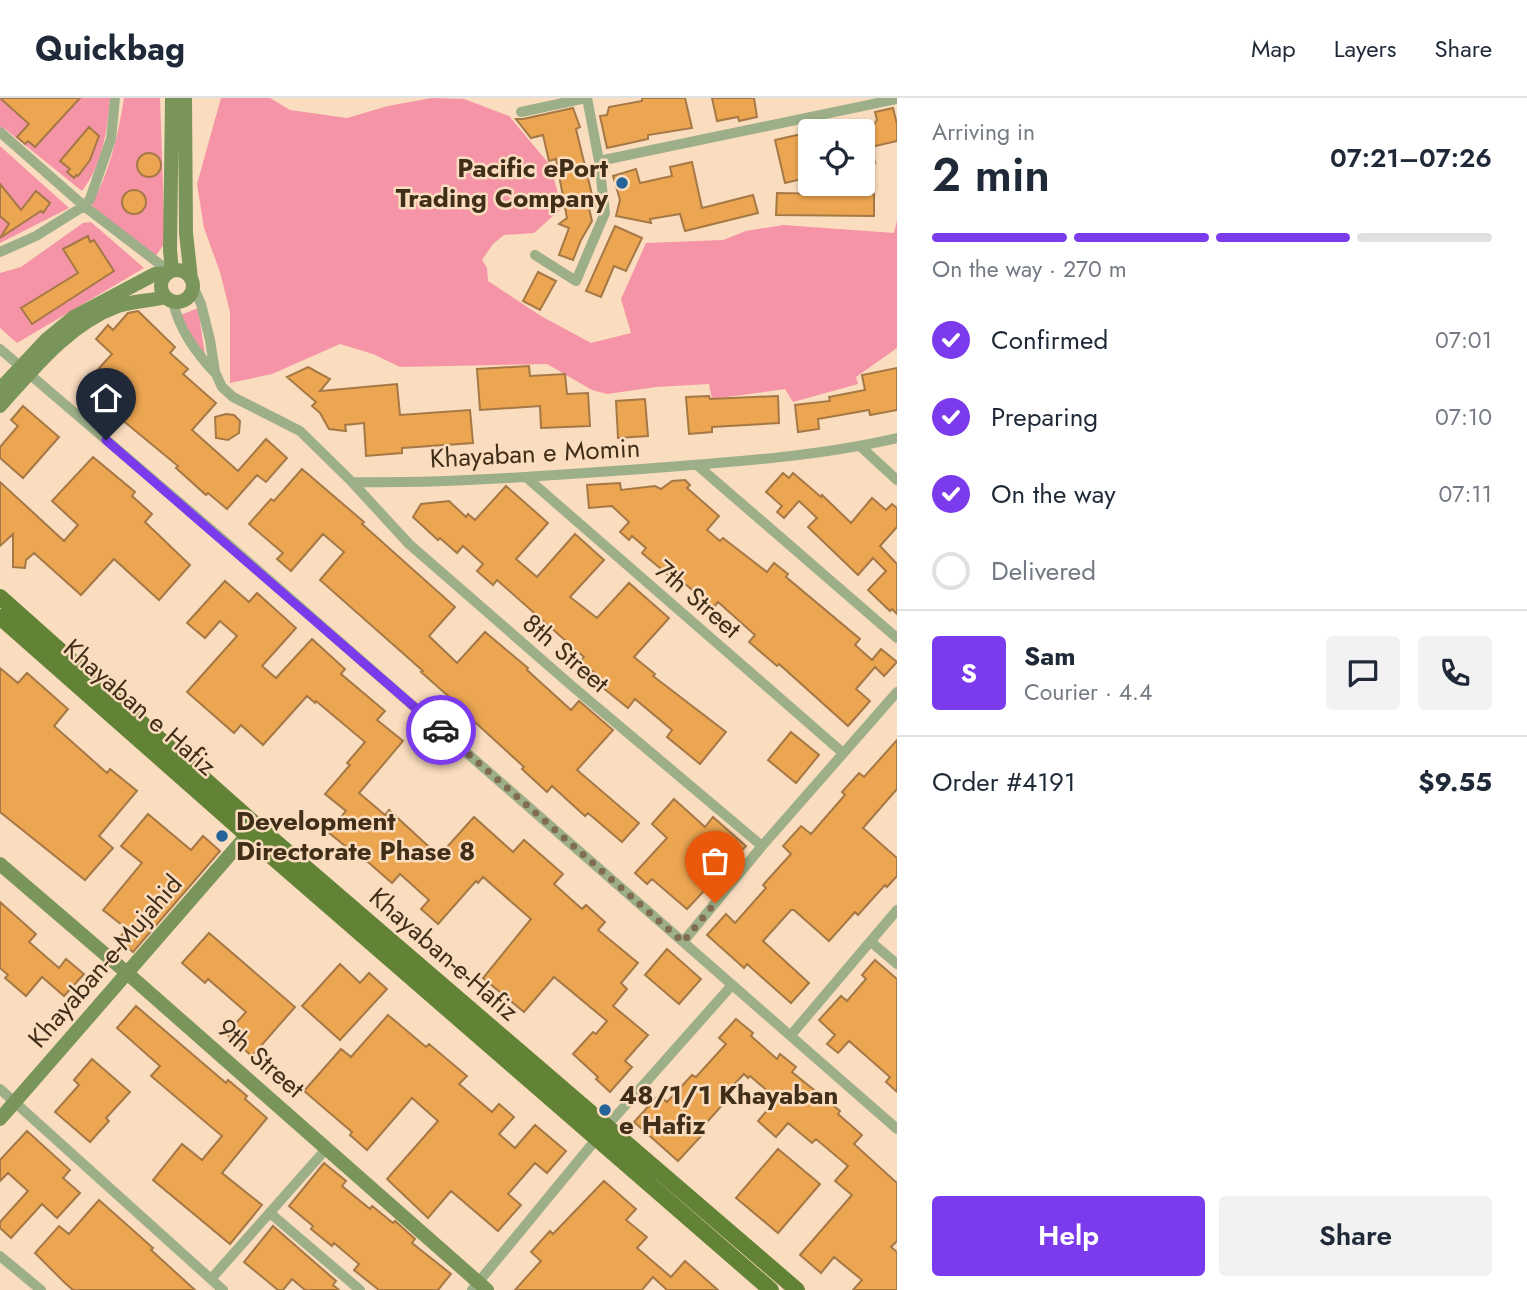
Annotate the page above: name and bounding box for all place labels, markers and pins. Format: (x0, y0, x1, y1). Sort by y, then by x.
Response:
place label: Pacific ePort Trading Company (396, 149, 609, 217)
marker: Pacific ePort Trading Company (614, 175, 630, 191)
pin (76, 368, 136, 440)
place label: Development Directorate Phase 8 (236, 802, 475, 870)
marker: Development Directorate Phase 8 (214, 828, 230, 844)
pin (685, 831, 745, 903)
place label: 48/1/1 Khayaban e Hafiz (619, 1076, 838, 1144)
marker: 48/1/1 Khayaban e Hafiz (597, 1102, 613, 1118)

